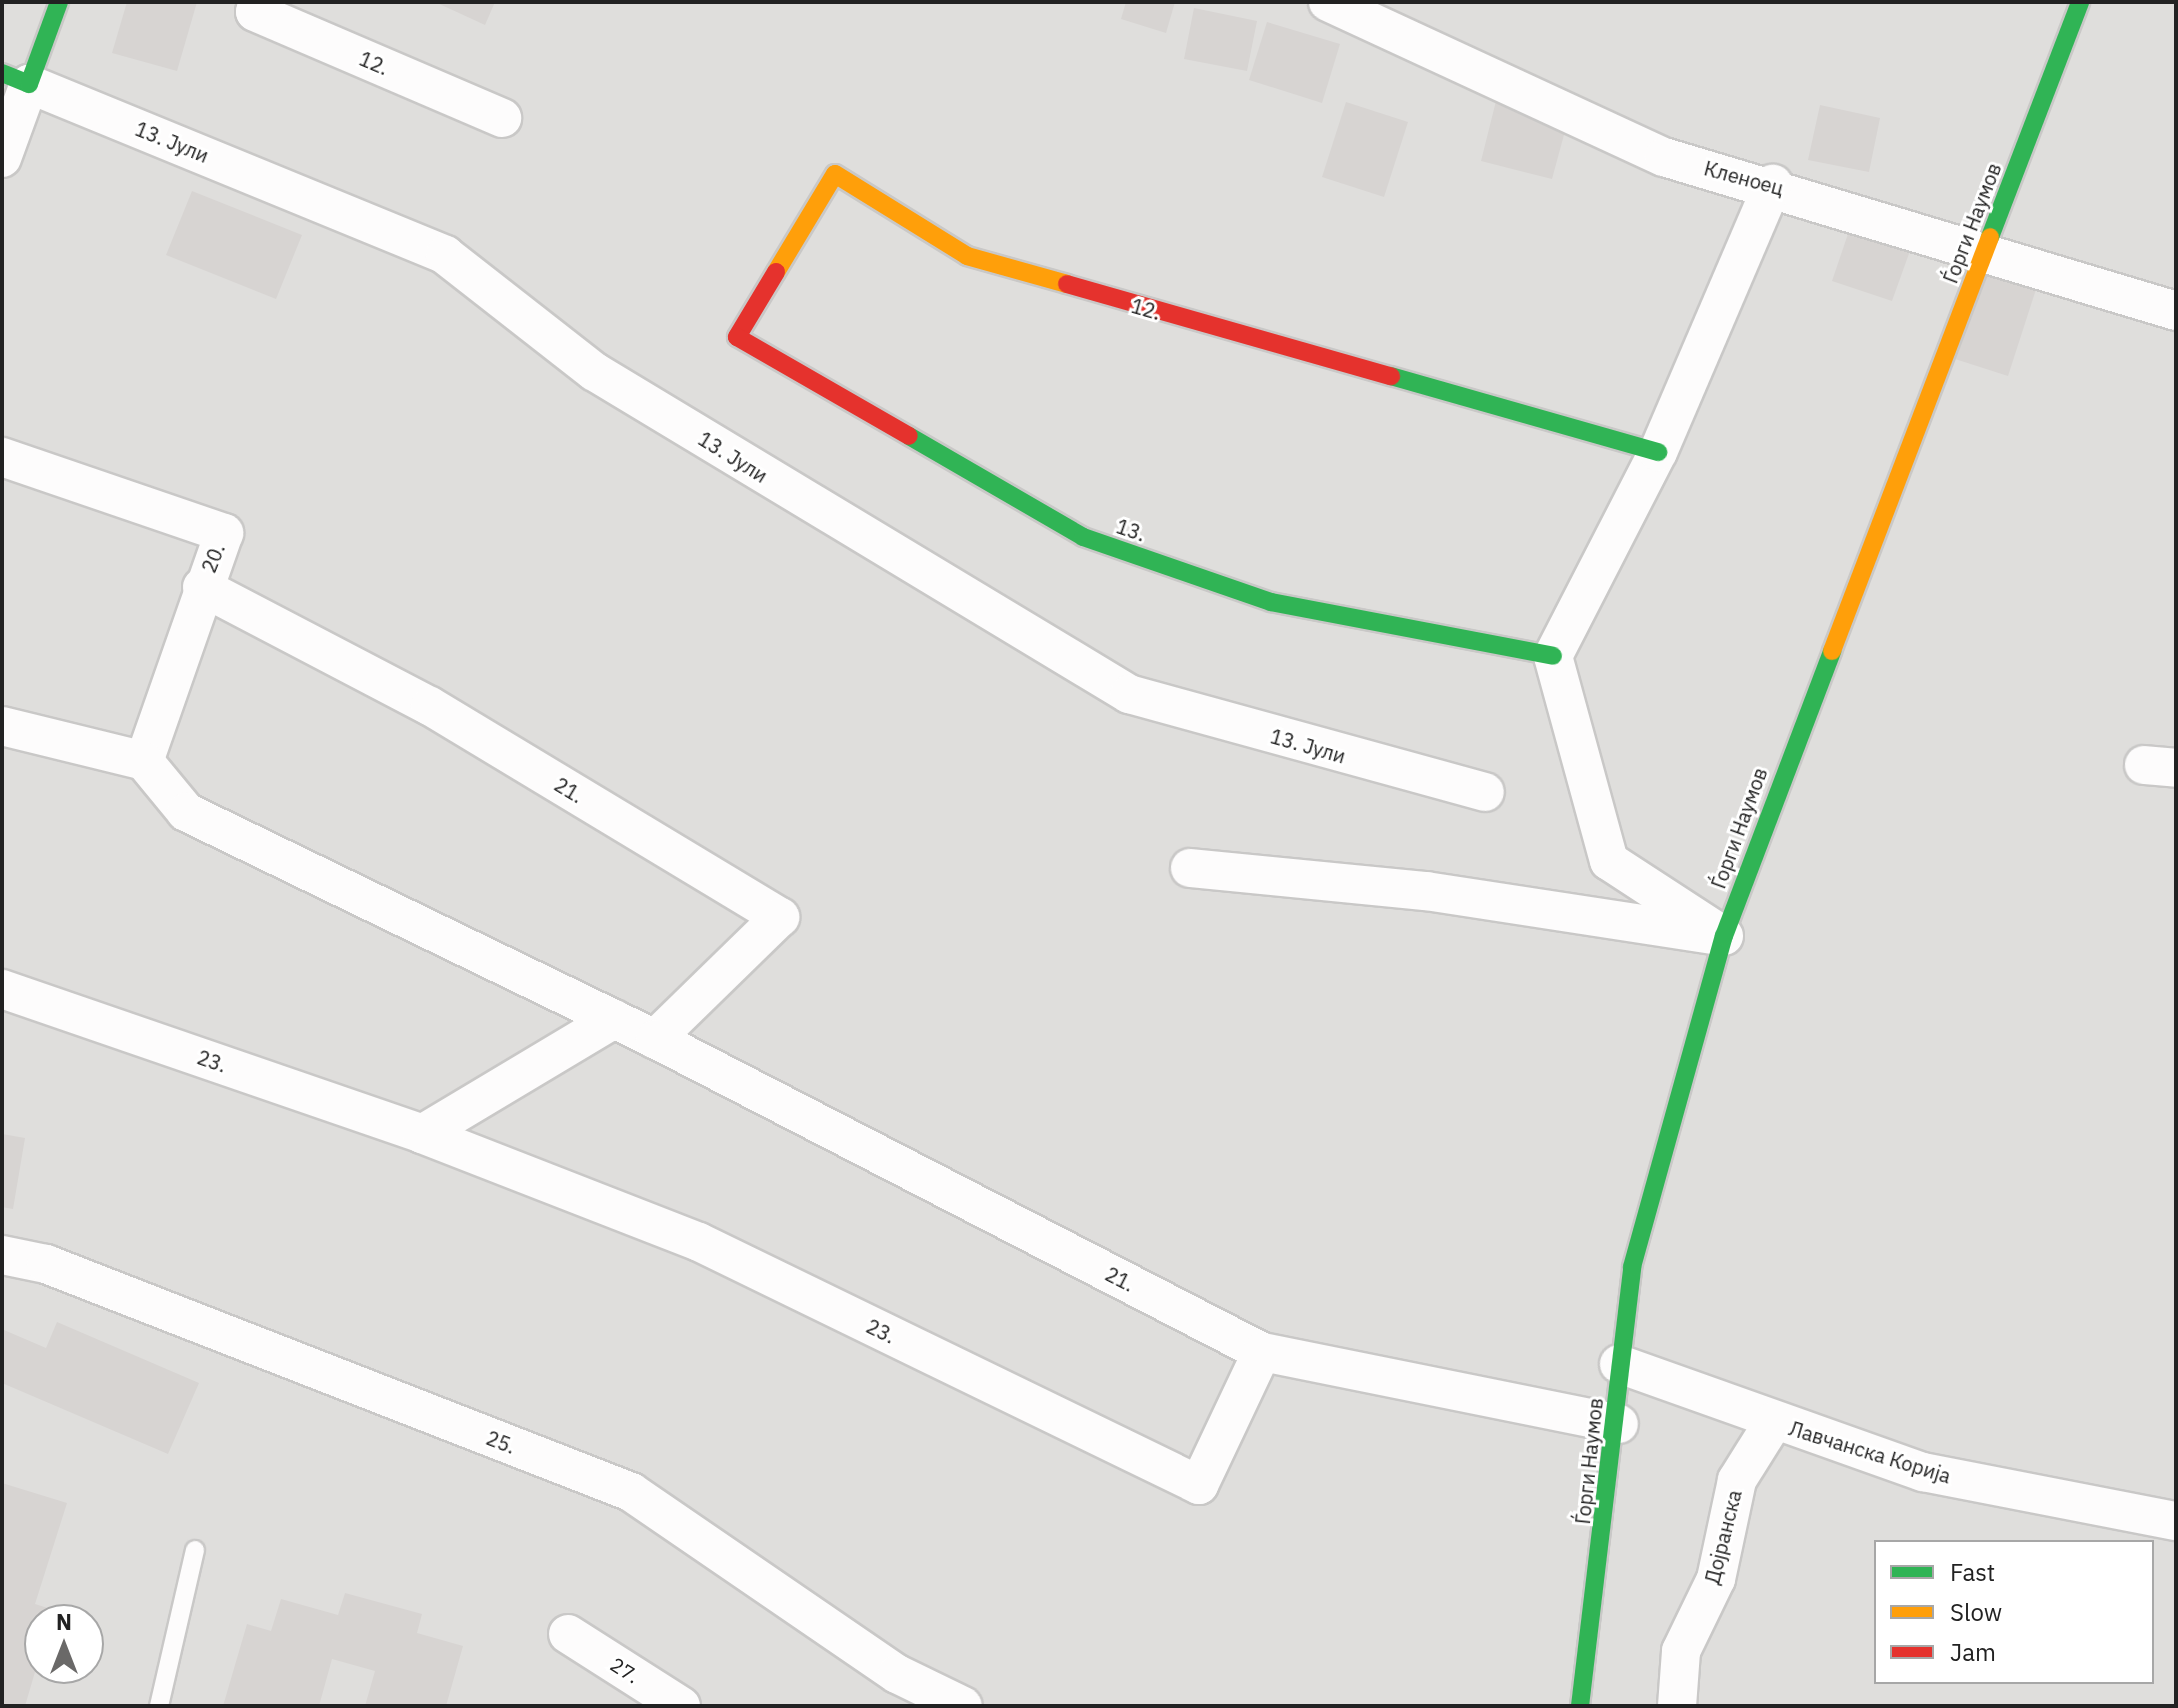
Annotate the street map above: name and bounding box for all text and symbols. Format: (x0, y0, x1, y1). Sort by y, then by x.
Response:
street label: 12. (356, 46, 392, 80)
street label: 13. Јули (132, 116, 212, 168)
street label: Кленоец (1702, 156, 1786, 200)
street label: Ѓорги Наумов (1938, 159, 2006, 287)
street label: 12. (1129, 293, 1163, 325)
street label: 13. Јули (694, 426, 772, 488)
street label: 13. (1113, 514, 1149, 546)
street label: 20. (196, 540, 230, 576)
street label: 13. Јули (1268, 724, 1348, 768)
street label: Ѓорги Наумов (1706, 764, 1772, 892)
street label: 21. (550, 772, 588, 808)
street label: 23. (194, 1045, 230, 1077)
street label: 21. (1101, 1262, 1139, 1296)
street label: 23. (863, 1314, 899, 1348)
street label: Ѓорги Наумов (1570, 1397, 1608, 1525)
street label: Лавчанска Корија (1786, 1416, 1954, 1488)
street label: 25. (483, 1426, 519, 1458)
street label: Дојранска (1700, 1487, 1746, 1587)
legend (1874, 1540, 2154, 1684)
text: Fast (1950, 1556, 1995, 1588)
text: Slow (1950, 1596, 2002, 1628)
north arrow (24, 1604, 104, 1684)
text: N (56, 1607, 72, 1636)
text: Jam (1950, 1636, 1996, 1668)
street label: 27. (606, 1652, 644, 1688)

